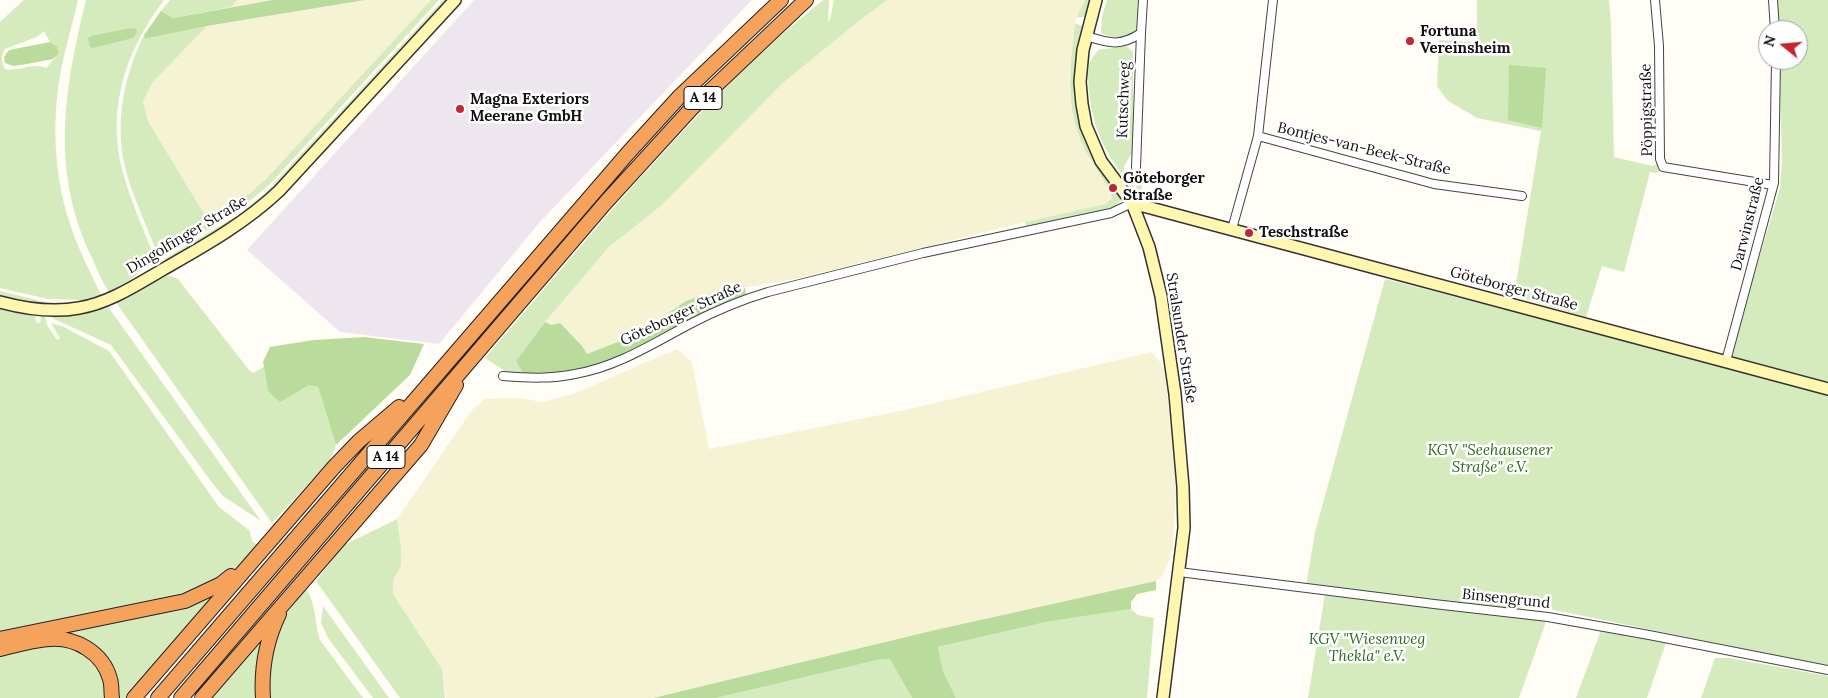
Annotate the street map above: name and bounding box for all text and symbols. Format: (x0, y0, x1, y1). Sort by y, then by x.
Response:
north arrow (1758, 20, 1808, 70)
place label: Fortuna Vereinsheim (1420, 23, 1510, 58)
text: N (1759, 33, 1780, 49)
marker: Fortuna Vereinsheim (1404, 35, 1416, 47)
street label: Kutschweg (1114, 61, 1134, 139)
street label: Pöppigstraße (1637, 63, 1657, 157)
road number: A 14 (684, 86, 722, 110)
place label: Magna Exteriors Meerane GmbH (470, 91, 589, 126)
marker: Magna Exteriors Meerane GmbH (454, 103, 466, 115)
street label: Bontjes-van-Beek-Straße (1275, 119, 1453, 179)
place label: Göteborger Straße (1123, 170, 1205, 205)
street label: Darwinstraße (1728, 175, 1768, 273)
marker: Göteborger Straße (1107, 182, 1119, 194)
street label: Dingolfinger Straße (123, 192, 251, 278)
place label: Teschstraße (1259, 224, 1349, 242)
marker: Teschstraße (1243, 227, 1255, 239)
street label: Göteborger Straße (1448, 263, 1580, 315)
street label: Stralsunder Straße (1162, 272, 1200, 404)
street label: Göteborger Straße (618, 278, 744, 350)
park label: KGV "Seehausener Straße" e.V. (1427, 442, 1553, 477)
road number: A 14 (367, 446, 405, 468)
street label: Binsengrund (1461, 585, 1551, 613)
park label: KGV "Wiesenweg Thekla" e.V. (1309, 631, 1425, 666)

